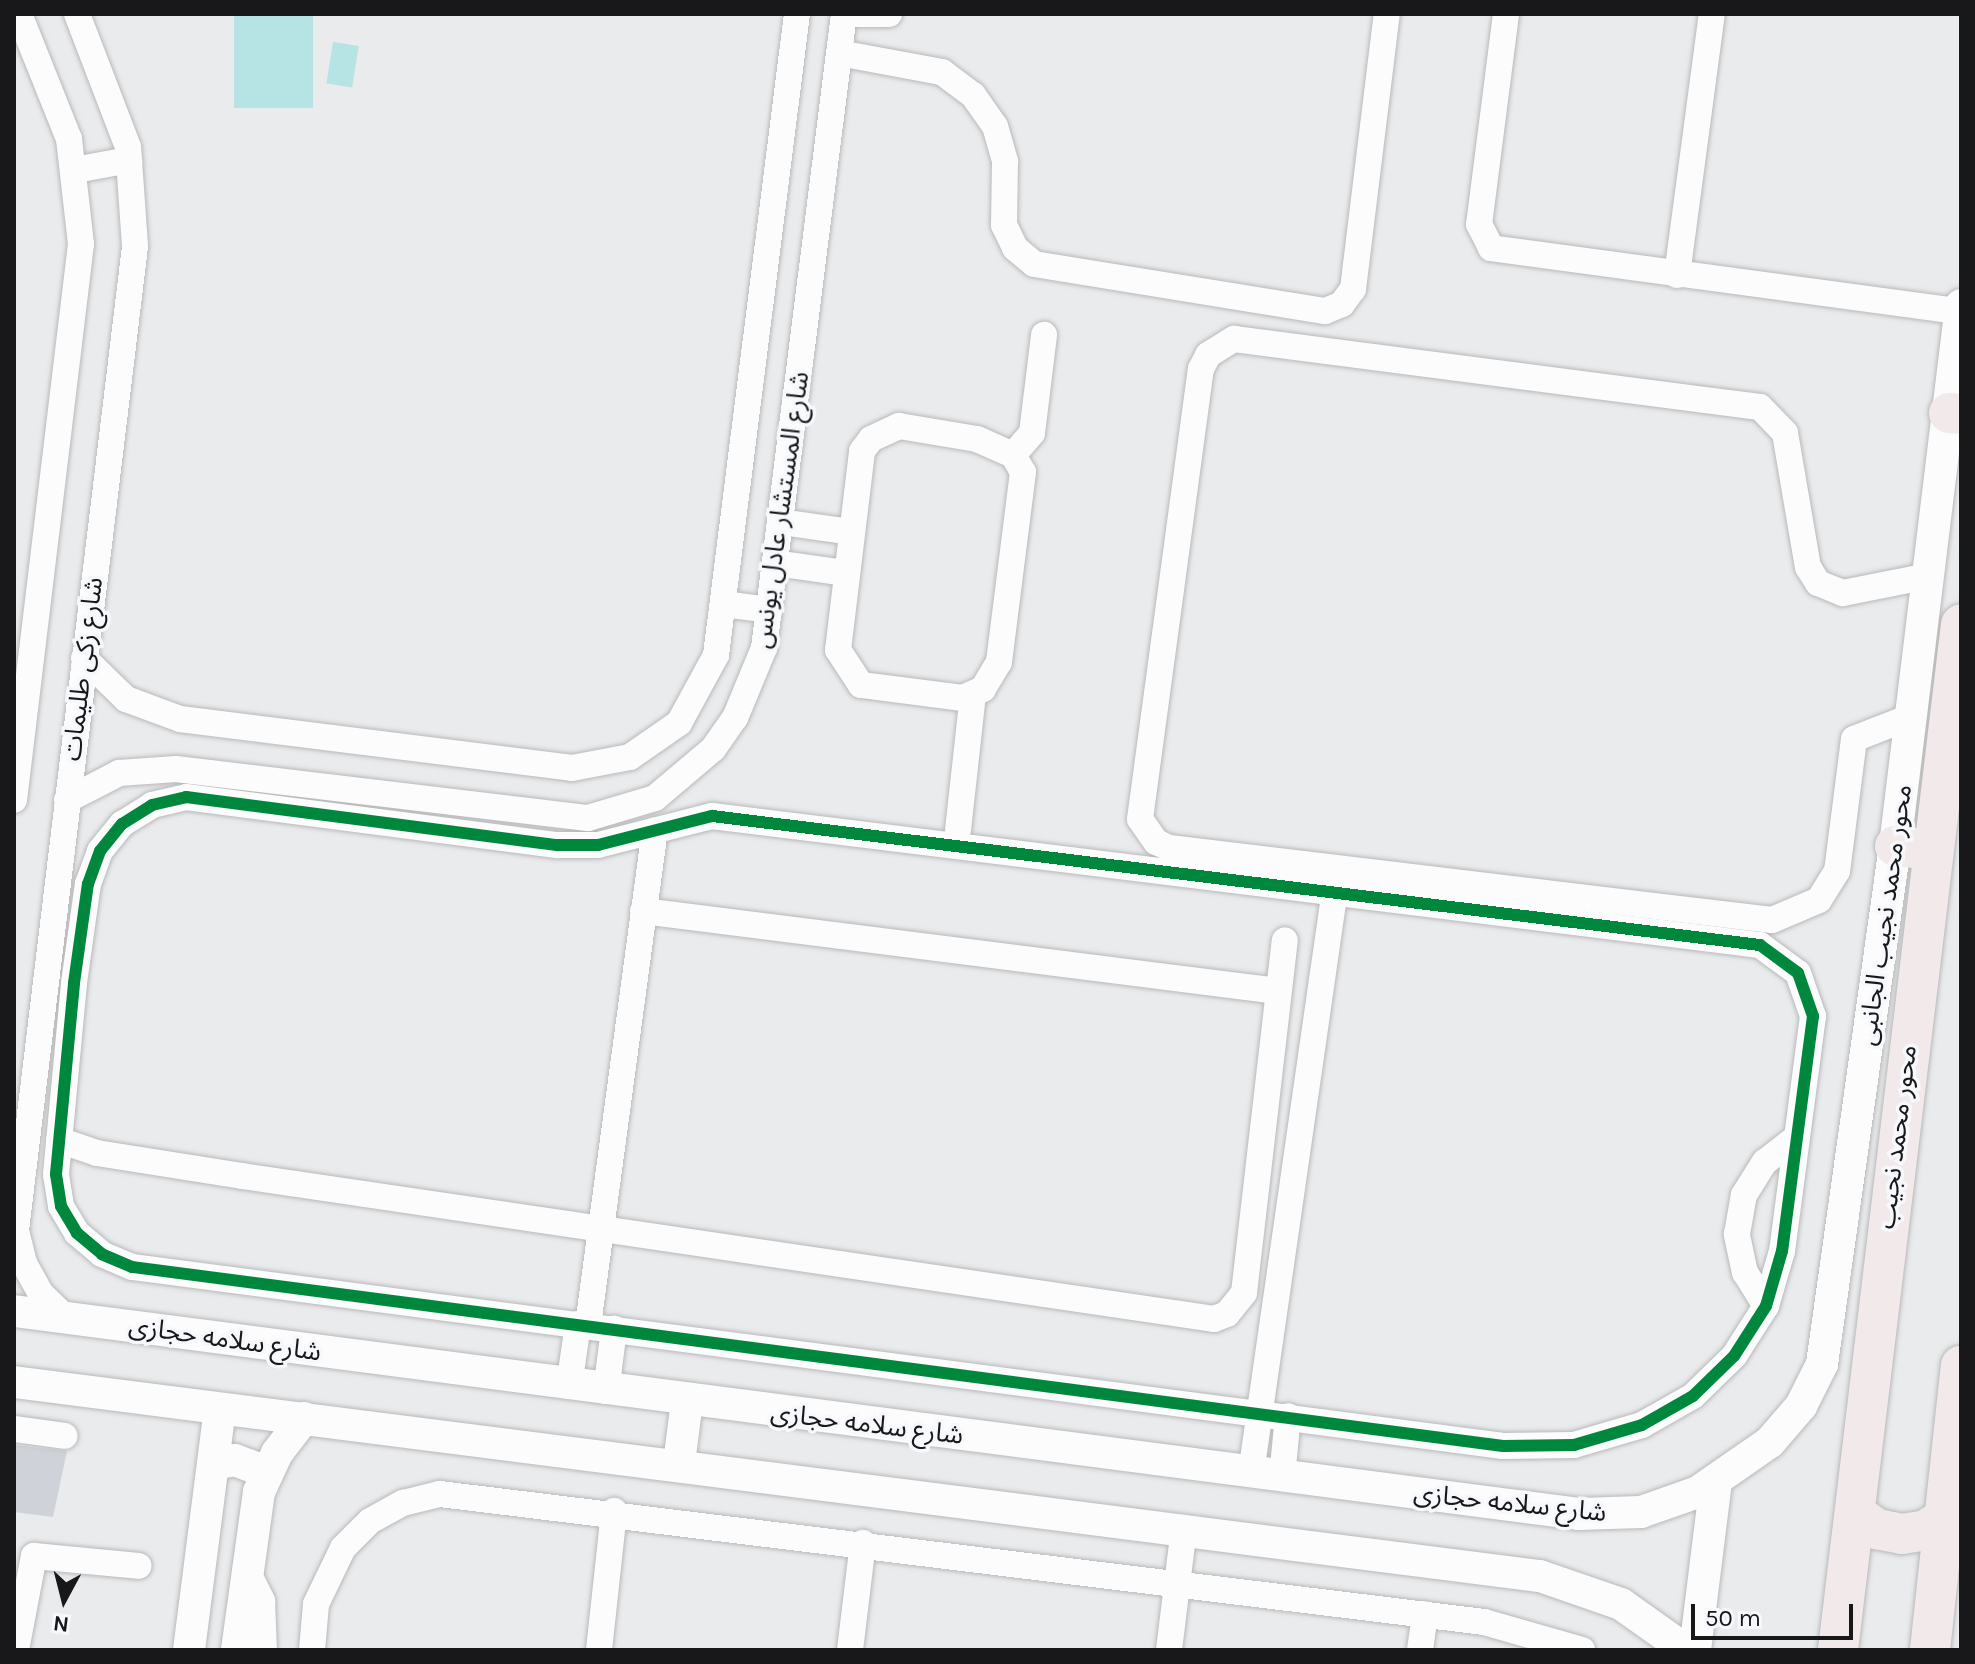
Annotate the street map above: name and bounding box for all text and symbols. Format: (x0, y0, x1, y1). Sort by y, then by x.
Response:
street label: شارع المستشار عادل يونس (746, 370, 816, 650)
street label: شارع زكى طليمات (56, 575, 110, 763)
street label: محور محمد نجيب الجانبى (1851, 782, 1919, 1048)
street label: محور محمد نجيب (1870, 1043, 1924, 1231)
street label: شارع سلامه حجازى (127, 1310, 323, 1368)
street label: شارع سلامه حجازى (769, 1397, 965, 1451)
street label: شارع سلامه حجازى (1412, 1477, 1608, 1529)
north arrow (24, 1560, 104, 1640)
scale bar (1695, 1588, 1857, 1638)
text: 50 m (1705, 1604, 1761, 1632)
text: N (52, 1610, 70, 1638)

